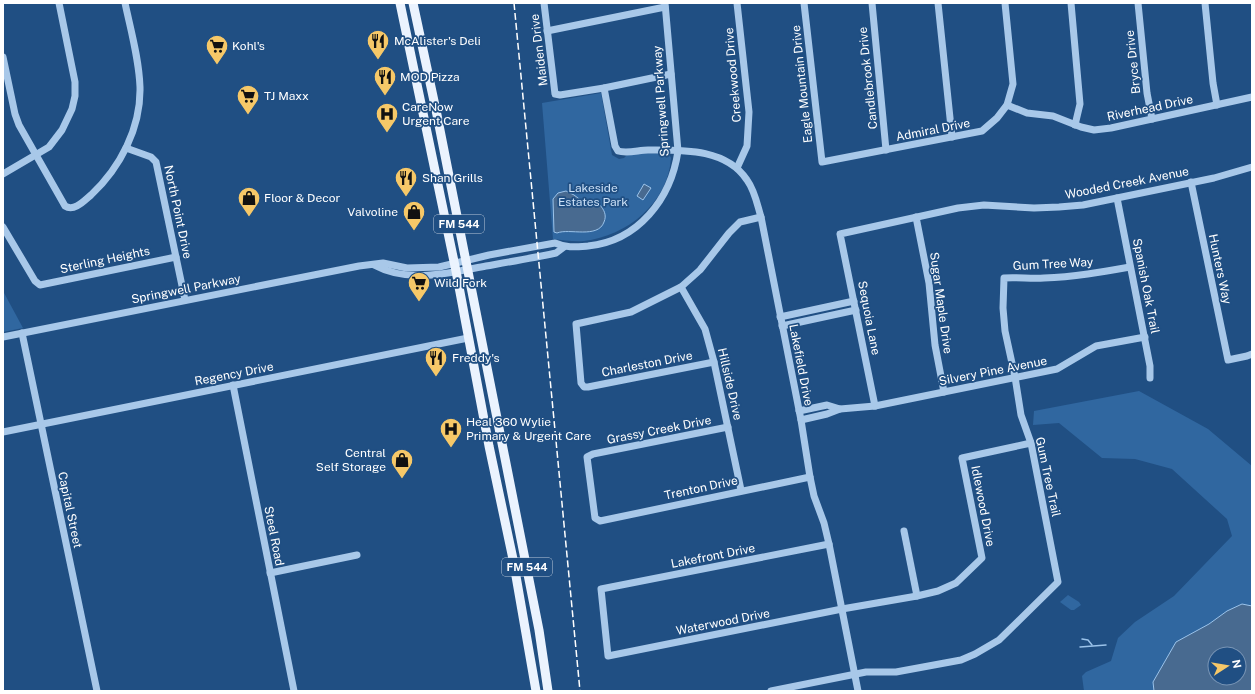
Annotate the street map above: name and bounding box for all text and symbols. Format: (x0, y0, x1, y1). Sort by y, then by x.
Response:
street label: Maiden Drive (528, 13, 550, 87)
street label: Eagle Mountain Drive (789, 24, 815, 144)
street label: Candlebrook Drive (856, 26, 880, 130)
street label: Creekwood Drive (722, 27, 744, 123)
restaurant icon: McAlister's Deli (365, 28, 391, 61)
street label: Bryce Drive (1123, 29, 1143, 95)
supermarket icon: Kohl's (204, 33, 230, 66)
place label: McAlister's Deli (394, 34, 481, 48)
place label: Kohl's (232, 39, 265, 53)
street label: Springwell Parkway (650, 44, 672, 157)
restaurant icon: MOD Pizza (372, 64, 398, 97)
place label: MOD Pizza (400, 70, 460, 84)
supermarket icon: TJ Maxx (235, 83, 261, 116)
place label: TJ Maxx (264, 89, 309, 103)
street label: Riverhead Drive (1106, 92, 1194, 124)
place label: CareNow Urgent Care (402, 100, 470, 128)
hospital icon: CareNow Urgent Care (374, 101, 400, 134)
street label: Admiral Drive (895, 116, 972, 144)
street label: North Point Drive (161, 164, 195, 260)
street label: Wooded Creek Avenue (1064, 164, 1190, 202)
restaurant icon: Shan Grills (393, 165, 419, 198)
place label: Shan Grills (422, 171, 483, 185)
park label: Lakeside Estates Park (558, 181, 628, 209)
shop icon: Floor & Decor (236, 185, 262, 218)
place label: Floor & Decor (264, 191, 340, 205)
shop icon: Valvoline (401, 199, 427, 232)
place label: Valvoline (347, 205, 398, 219)
road number: FM 544 (434, 215, 484, 233)
street label: Hunters Way (1206, 233, 1234, 306)
street label: Spanish Oak Trail (1130, 237, 1162, 335)
street label: Sterling Heights (59, 244, 151, 276)
street label: Sugar Maple Drive (927, 251, 955, 355)
street label: Gum Tree Way (1012, 255, 1094, 273)
supermarket icon: Wild Fork (406, 270, 432, 303)
street label: Springwell Parkway (130, 271, 242, 306)
place label: Wild Fork (434, 276, 487, 290)
street label: Sequoia Lane (855, 280, 883, 357)
street label: Lakefield Drive (786, 323, 816, 407)
restaurant icon: Freddy's (423, 345, 449, 378)
street label: Hillside Drive (715, 347, 745, 422)
street label: Charleston Drive (600, 348, 694, 380)
place label: Freddy's (452, 351, 500, 365)
street label: Silvery Pine Avenue (938, 354, 1048, 388)
street label: Regency Drive (193, 359, 275, 389)
street label: Grassy Creek Drive (606, 413, 713, 447)
place label: Heal 360 Wylie Primary & Urgent Care (466, 415, 592, 443)
hospital icon: Heal 360 Wylie Primary & Urgent Care (438, 416, 464, 449)
street label: Gum Tree Trail (1033, 436, 1063, 519)
place label: Central Self Storage (316, 446, 386, 474)
shop icon: Central Self Storage (389, 447, 415, 480)
street label: Idlewood Drive (968, 464, 998, 548)
street label: Capital Street (55, 470, 85, 550)
street label: Trenton Drive (663, 473, 739, 503)
street label: Steel Road (261, 505, 287, 567)
street label: Lakefront Drive (670, 541, 756, 571)
road number: FM 544 (502, 558, 552, 576)
street label: Waterwood Drive (675, 606, 771, 638)
north arrow (1207, 646, 1247, 686)
text: N (1230, 658, 1244, 669)

